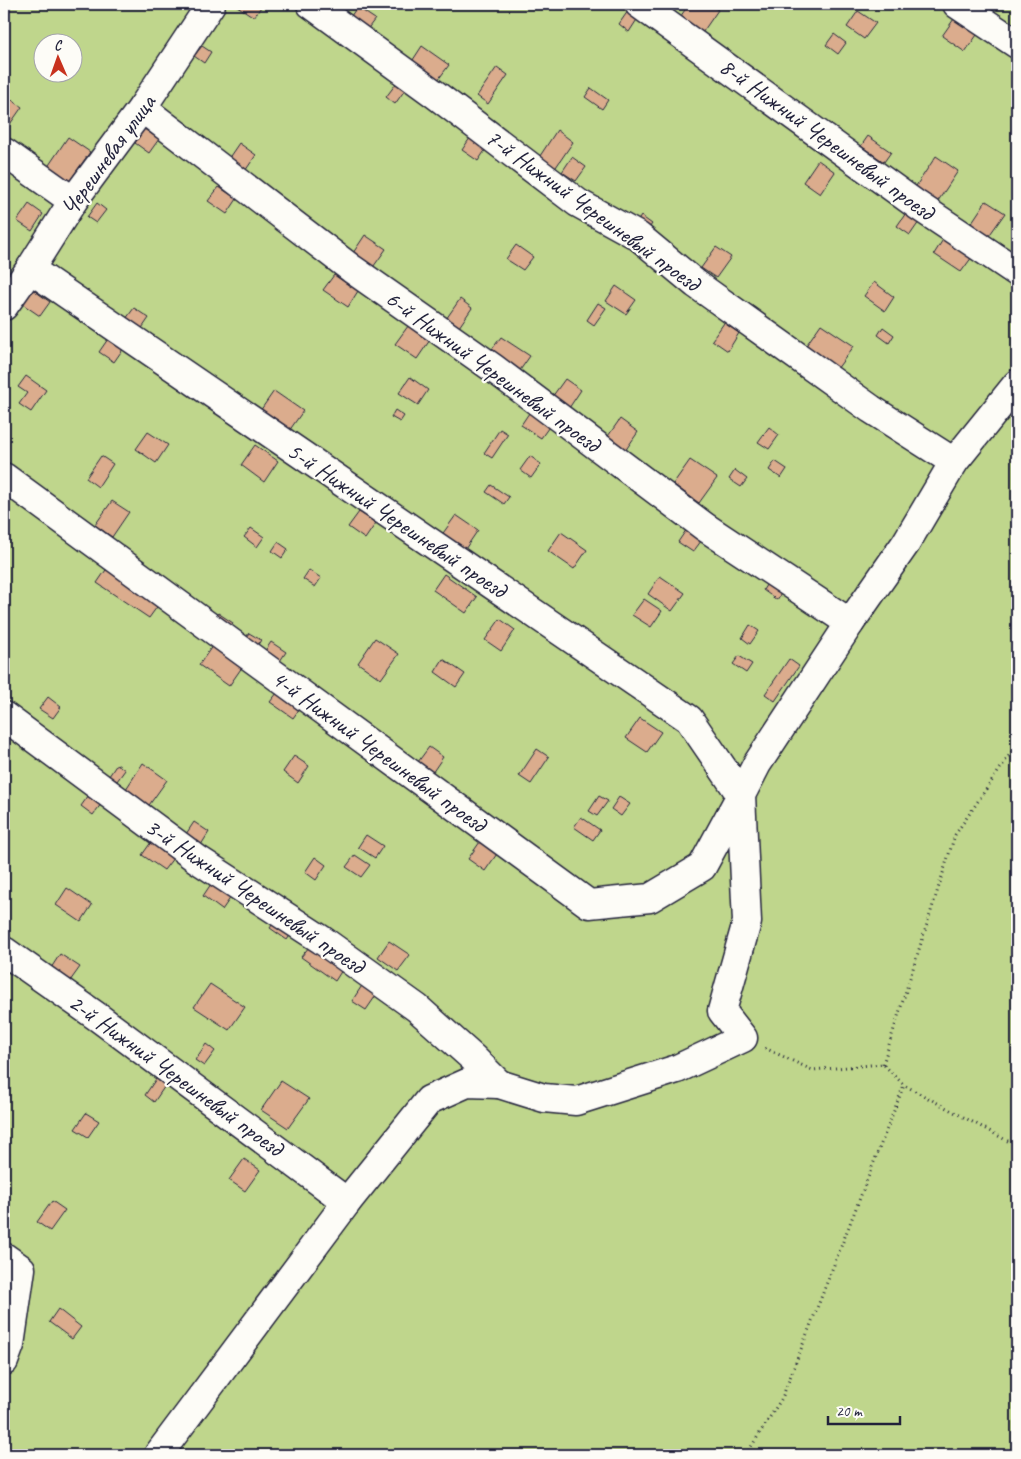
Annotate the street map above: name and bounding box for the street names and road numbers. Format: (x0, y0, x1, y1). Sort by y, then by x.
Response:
street label: 8-й Нижний Черешневый проезд (714, 51, 942, 228)
street label: Черешневая улица (54, 88, 163, 221)
street label: 7-й Нижний Черешневый проезд (480, 122, 708, 299)
street label: 6-й Нижний Черешневый проезд (380, 283, 608, 460)
street label: 5-й Нижний Черешневый проезд (282, 435, 514, 606)
street label: 4-й Нижний Черешневый проезд (266, 663, 494, 840)
street label: 3-й Нижний Черешневый проезд (140, 811, 372, 982)
street label: 2-й Нижний Черешневый проезд (63, 987, 291, 1164)

